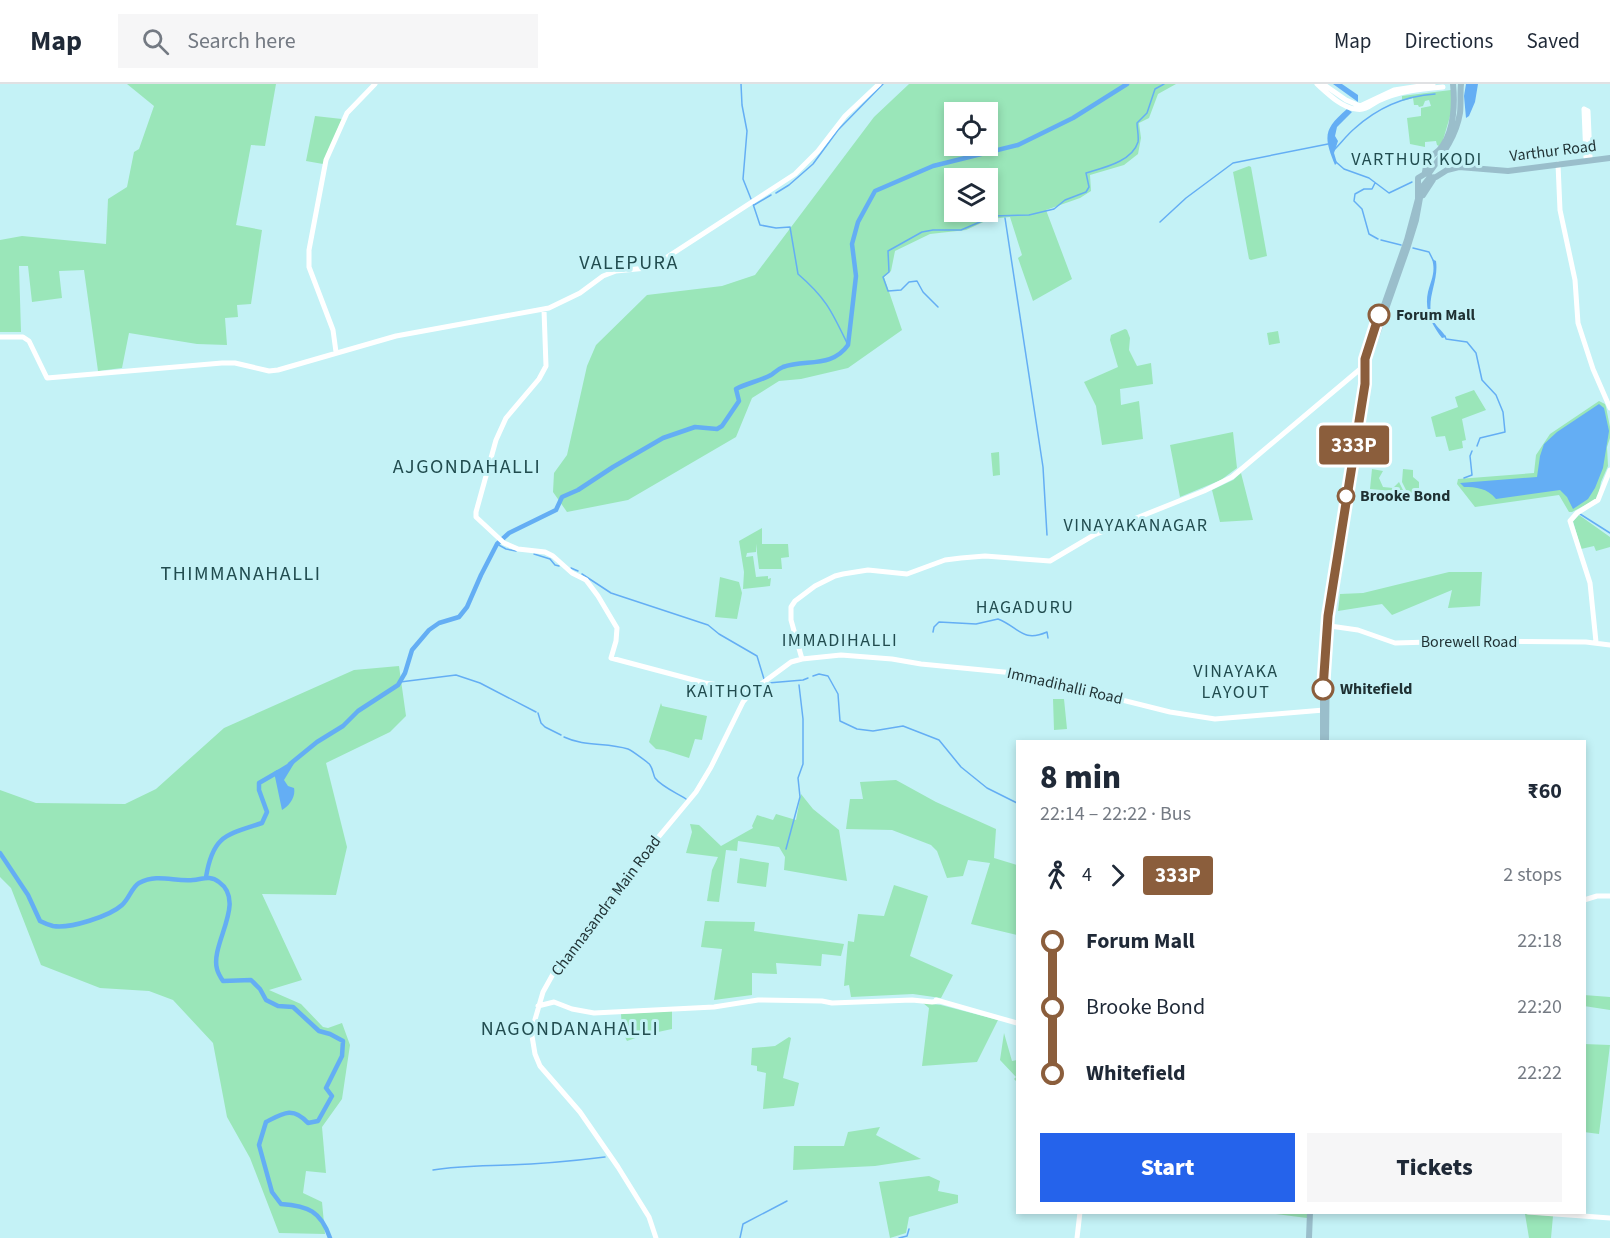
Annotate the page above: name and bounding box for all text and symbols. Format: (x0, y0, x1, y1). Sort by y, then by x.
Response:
search box (118, 14, 538, 68)
text: Map (30, 21, 82, 61)
icon: search (139, 25, 172, 58)
text: Search here (187, 25, 296, 57)
text: Map (1334, 26, 1372, 56)
text: Directions (1405, 26, 1493, 56)
text: Saved (1526, 26, 1580, 56)
map controls (944, 102, 998, 222)
button: locate (944, 102, 998, 156)
street label: Varthur Road (1508, 135, 1598, 167)
district label: VARTHUR KODI (1351, 147, 1483, 172)
button: layers (944, 168, 998, 222)
district label: VALEPURA (579, 249, 679, 277)
marker: Forum Mall (1368, 304, 1390, 326)
place label: Forum Mall (1396, 304, 1476, 326)
line badge: 333P (1312, 426, 1396, 464)
text: 333P (1331, 430, 1377, 460)
district label: AJGONDAHALLI (393, 453, 541, 481)
place label: Brooke Bond (1360, 485, 1450, 507)
marker: Brooke Bond (1337, 487, 1355, 505)
district label: VINAYAKANAGAR (1063, 513, 1209, 538)
district label: THIMMANAHALLI (161, 560, 321, 588)
district label: HAGADURU (976, 595, 1074, 620)
district label: IMMADIHALLI (782, 628, 898, 653)
street label: Borewell Road (1421, 631, 1517, 653)
district label: VINAYAKA LAYOUT (1193, 659, 1279, 705)
street label: Immadihalli Road (1005, 662, 1125, 710)
marker: Whitefield (1312, 678, 1334, 700)
place label: Whitefield (1340, 678, 1413, 700)
district label: KAITHOTA (686, 679, 774, 704)
text: 8 min (1040, 754, 1121, 801)
text: ₹60 (1527, 775, 1562, 807)
text: 22:14 – 22:22 · Bus (1040, 800, 1191, 828)
street label: Channasandra Main Road (546, 831, 666, 981)
icon: walk (1040, 859, 1073, 892)
icon: forward (1101, 859, 1134, 892)
text: 333P (1155, 860, 1201, 890)
text: 4 (1082, 861, 1092, 889)
text: 2 stops (1503, 861, 1562, 889)
text: Forum Mall (1086, 925, 1195, 957)
text: 22:18 (1517, 927, 1562, 955)
text: Brooke Bond (1086, 991, 1205, 1023)
text: 22:20 (1517, 993, 1562, 1021)
district label: NAGONDANAHALLI (481, 1015, 659, 1043)
text: Whitefield (1086, 1057, 1186, 1089)
text: 22:22 (1517, 1059, 1562, 1087)
button: Start (1040, 1133, 1295, 1202)
button: Tickets (1307, 1133, 1562, 1202)

